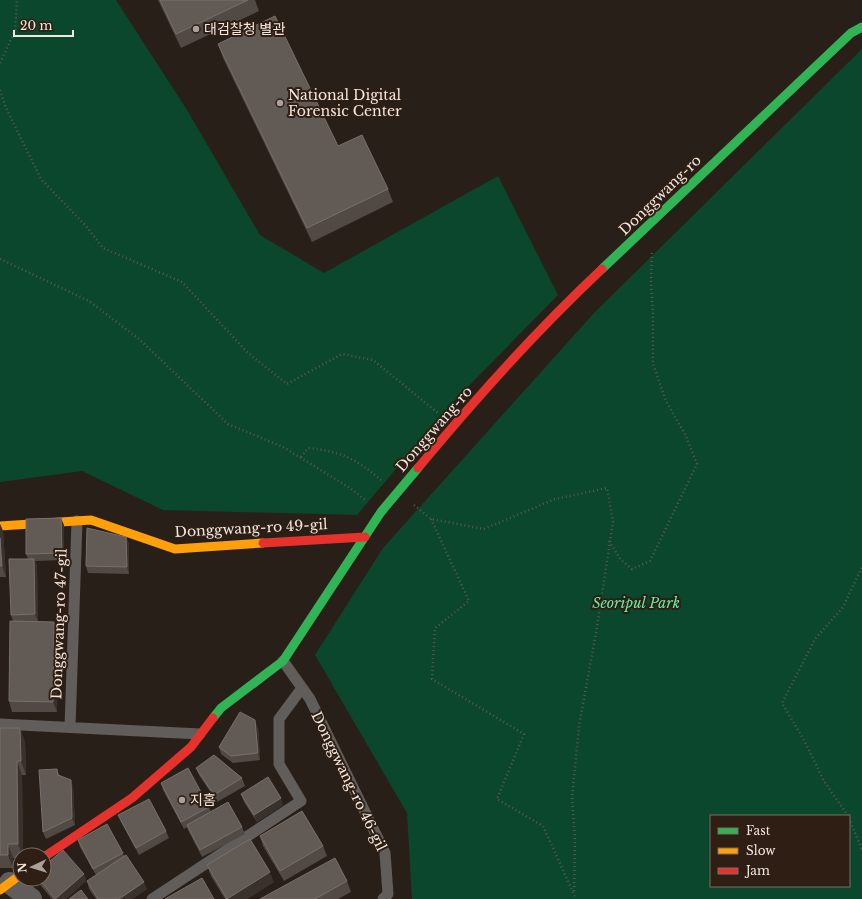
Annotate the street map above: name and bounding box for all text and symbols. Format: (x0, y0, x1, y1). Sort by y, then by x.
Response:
scale bar (14, 12, 73, 38)
text: 20 m (20, 18, 52, 33)
place label: 대검찰청 별관 (204, 20, 285, 38)
marker: 대검찰청 별관 (191, 24, 201, 34)
place label: National Digital Forensic Center (288, 86, 402, 120)
marker: National Digital Forensic Center (275, 98, 285, 108)
street label: Donggwang-ro (615, 151, 705, 239)
street label: Donggwang-ro (392, 382, 476, 476)
street label: Donggwang-ro 49-gil (174, 515, 328, 541)
street label: Donggwang-ro 47-gil (47, 548, 71, 700)
park label: Seoripul Park (592, 594, 680, 612)
street label: Donggwang-ro 46-gil (307, 708, 391, 854)
place label: 지홈 (190, 791, 216, 809)
marker: 지홈 (177, 795, 187, 805)
legend (710, 815, 850, 887)
text: Fast (746, 823, 771, 838)
text: Slow (746, 843, 776, 858)
north arrow (12, 847, 52, 887)
text: N (15, 861, 29, 873)
text: Jam (744, 863, 770, 878)

